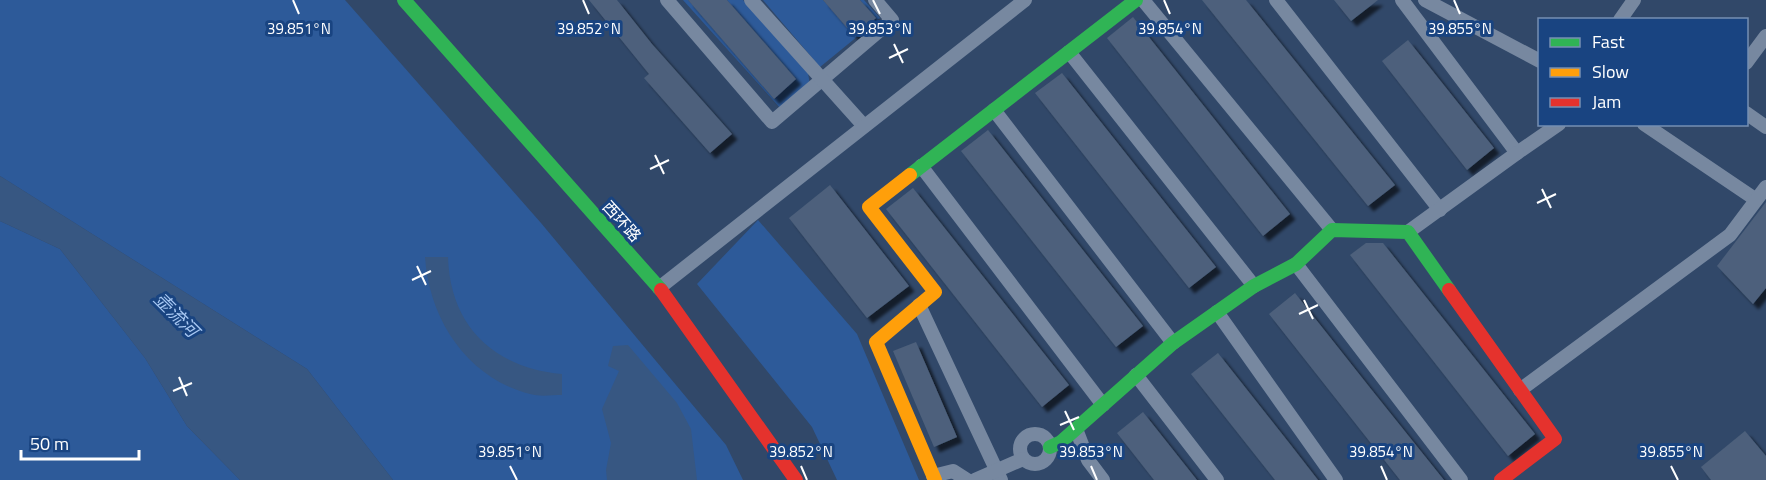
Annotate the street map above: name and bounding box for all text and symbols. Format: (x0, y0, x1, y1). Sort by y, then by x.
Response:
text: 39.851°N (267, 17, 331, 40)
text: 39.852°N (557, 17, 621, 40)
text: 39.853°N (848, 17, 912, 40)
text: 39.854°N (1138, 17, 1202, 40)
text: 39.855°N (1428, 17, 1492, 40)
legend (1538, 18, 1748, 126)
text: Fast (1592, 28, 1625, 55)
text: Slow (1592, 58, 1629, 85)
text: Jam (1592, 88, 1621, 115)
street label: 西环路 (597, 195, 647, 247)
water label: 壶流河 (148, 286, 207, 345)
scale bar (21, 423, 140, 461)
text: 50 m (30, 430, 69, 457)
text: 39.851°N (478, 440, 542, 463)
text: 39.852°N (769, 440, 833, 463)
text: 39.853°N (1059, 440, 1123, 463)
text: 39.854°N (1349, 440, 1413, 463)
text: 39.855°N (1639, 440, 1703, 463)

